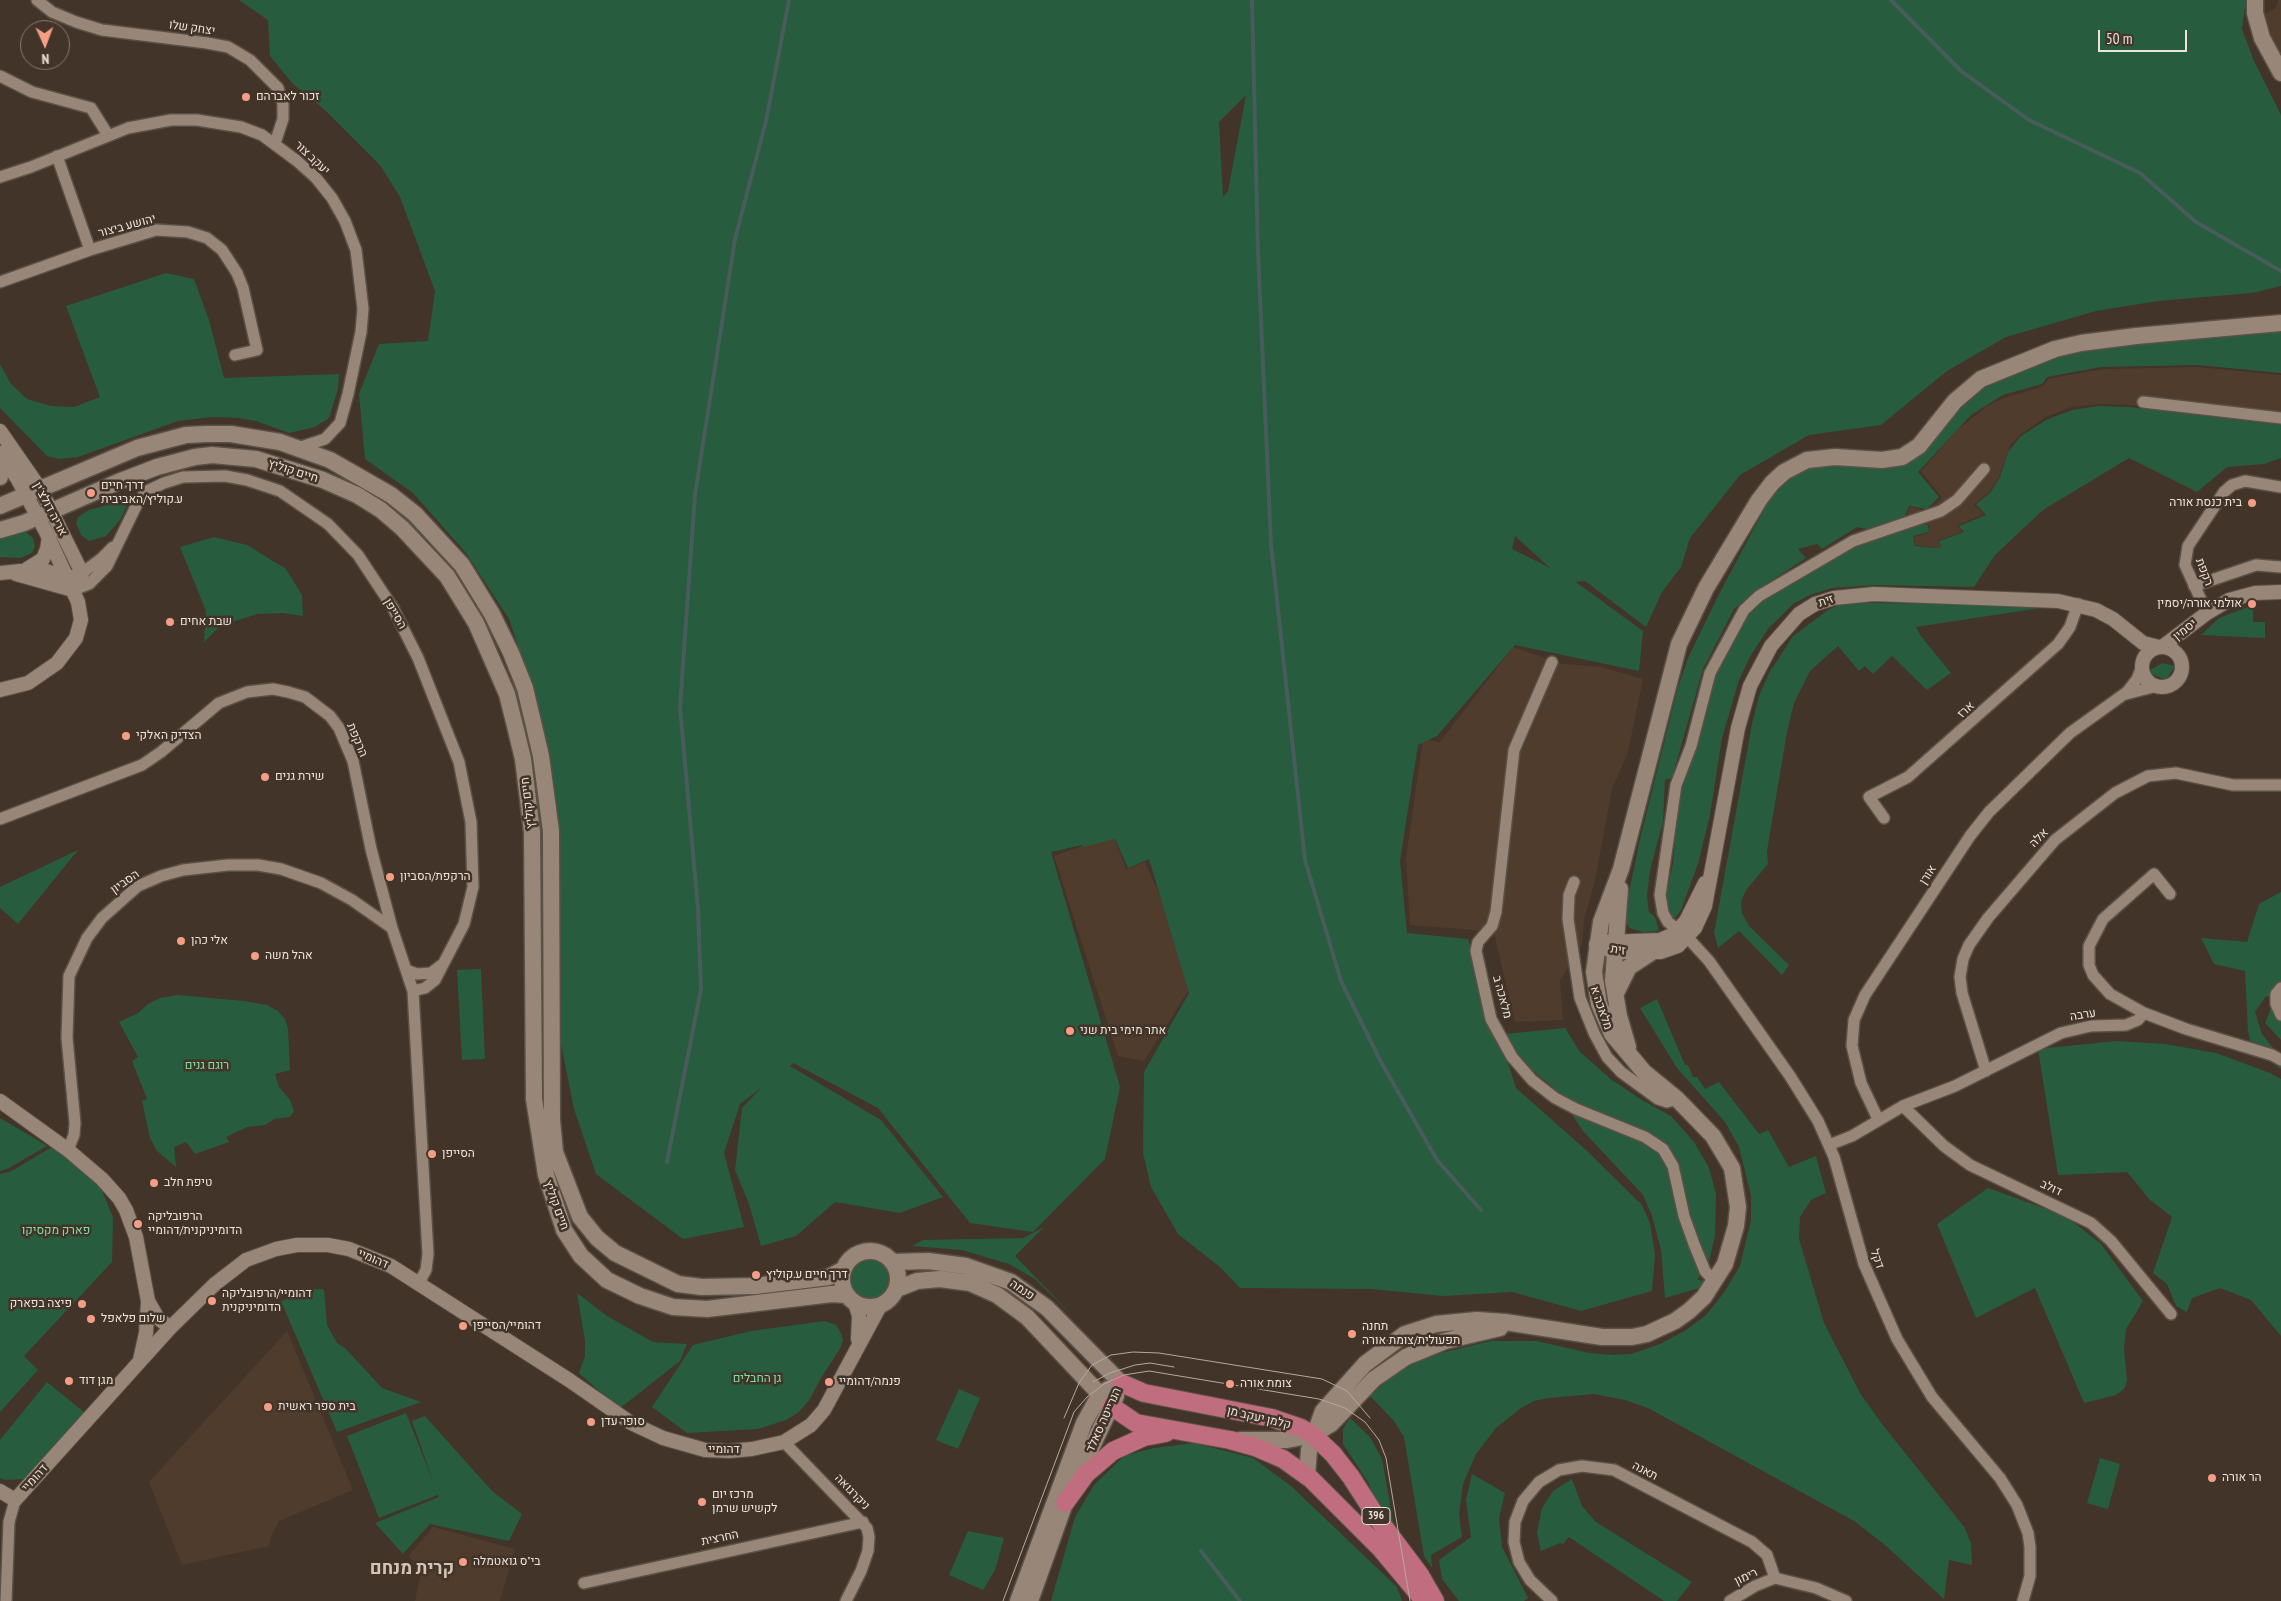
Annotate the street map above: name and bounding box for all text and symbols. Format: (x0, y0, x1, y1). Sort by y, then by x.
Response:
street label: יצחק שלו (168, 18, 216, 38)
north arrow (20, 20, 70, 70)
scale bar (2101, 20, 2190, 52)
text: 50 m (2106, 29, 2132, 48)
text: N (41, 50, 50, 68)
place label: זכור לאברהם (256, 90, 319, 104)
marker: זכור לאברהם (240, 91, 252, 103)
street label: יעקב צור (291, 138, 333, 178)
street label: יהושע ביצור (97, 211, 157, 241)
street label: חיים קוליץ (266, 456, 320, 486)
place label: דרך חיים ע.קוליץ/האביבית (101, 479, 183, 507)
street label: אריה דולצ'ין (30, 480, 70, 538)
marker: דרך חיים ע.קוליץ/האביבית (85, 487, 97, 499)
place label: בית כנסת אורה (2169, 496, 2242, 510)
marker: בית כנסת אורה (2246, 497, 2258, 509)
street label: רקפת (2192, 556, 2216, 588)
street label: זית (1816, 592, 1836, 610)
street label: הסייפן (381, 596, 409, 632)
place label: אולמי אורה/יסמין (2157, 597, 2242, 611)
marker: אולמי אורה/יסמין (2246, 598, 2258, 610)
place label: שבת אחים (180, 615, 232, 629)
marker: שבת אחים (164, 616, 176, 628)
street label: יסמין (2170, 616, 2200, 644)
street label: ארז (1955, 699, 1977, 721)
street label: הרקפת (343, 721, 371, 759)
place label: הצדיק האלקי (136, 729, 201, 743)
marker: הצדיק האלקי (120, 730, 132, 742)
place label: שירת גנים (275, 770, 324, 784)
marker: שירת גנים (259, 771, 271, 783)
street label: חיים קוליץ (518, 776, 538, 830)
street label: אלה (2027, 825, 2051, 851)
street label: אורן (1916, 862, 1940, 888)
street label: הסביון (108, 867, 142, 897)
place label: הרקפת/הסביון (400, 870, 471, 884)
marker: הרקפת/הסביון (384, 871, 396, 883)
place label: אלי כהן (191, 934, 228, 948)
marker: אלי כהן (175, 935, 187, 947)
street label: זית (1609, 942, 1627, 958)
place label: אהל משה (265, 949, 313, 963)
marker: אהל משה (249, 950, 261, 962)
street label: מלאכה ב (1489, 974, 1515, 1020)
street label: מלאכה א (1587, 984, 1615, 1032)
street label: ערבה (2069, 1006, 2097, 1024)
place label: אתר מימי בית שני (1080, 1024, 1166, 1038)
marker: אתר מימי בית שני (1064, 1025, 1076, 1037)
park label: רוגם גנים (185, 1059, 229, 1073)
place label: הסייפן (442, 1147, 475, 1161)
marker: הסייפן (426, 1148, 438, 1160)
place label: טיפת חלב (164, 1176, 212, 1190)
marker: טיפת חלב (148, 1177, 160, 1189)
street label: דולב (2038, 1177, 2064, 1199)
street label: חיים קוליץ (540, 1178, 572, 1232)
place label: הרפובליקה הדומיניקנית/דהומיי (148, 1210, 242, 1238)
marker: הרפובליקה הדומיניקנית/דהומיי (132, 1218, 144, 1230)
park label: פארק מקסיקו (22, 1224, 90, 1238)
street label: דהומיי (356, 1246, 390, 1272)
street label: דקל (1867, 1247, 1887, 1271)
place label: דרך חיים ע.קוליץ (766, 1268, 848, 1282)
marker: דרך חיים ע.קוליץ (750, 1269, 762, 1281)
street label: פנמה (1007, 1277, 1037, 1303)
place label: דהומיי/הרפובליקה הדומיניקנית (222, 1287, 312, 1315)
marker: דהומיי/הרפובליקה הדומיניקנית (206, 1295, 218, 1307)
place label: פיצה בפארק (10, 1297, 72, 1311)
marker: פיצה בפארק (76, 1298, 88, 1310)
place label: שלום פלאפל (101, 1312, 165, 1326)
marker: שלום פלאפל (85, 1313, 97, 1325)
place label: דהומיי/הסייפן (473, 1319, 541, 1333)
marker: דהומיי/הסייפן (457, 1320, 469, 1332)
place label: תחנה תפעולית/צומת אורה (1362, 1320, 1460, 1348)
marker: תחנה תפעולית/צומת אורה (1346, 1328, 1358, 1340)
park label: גן החבלים (733, 1372, 781, 1386)
place label: מגן דוד (79, 1374, 113, 1388)
marker: מגן דוד (63, 1375, 75, 1387)
place label: פנמה/דהומיי (839, 1375, 901, 1389)
marker: פנמה/דהומיי (823, 1376, 835, 1388)
place label: צומת אורה (1240, 1377, 1292, 1391)
marker: צומת אורה (1224, 1378, 1236, 1390)
street label: הנרייטה סאלד (1083, 1385, 1125, 1455)
place label: בית ספר ראשית (278, 1400, 356, 1414)
marker: בית ספר ראשית (262, 1401, 274, 1413)
street label: קלמן יעקב מן (1226, 1404, 1292, 1432)
place label: סופר עדן (601, 1415, 645, 1429)
marker: סופר עדן (585, 1416, 597, 1428)
street label: דהומיי (708, 1443, 740, 1457)
street label: תאנה (1630, 1459, 1660, 1483)
street label: דהומיי (19, 1461, 51, 1495)
street label: ניקרגואה (831, 1471, 873, 1513)
place label: הר אורה (2222, 1471, 2262, 1485)
marker: הר אורה (2206, 1472, 2218, 1484)
place label: מרכז יום לקשיש שרמן (712, 1488, 777, 1516)
marker: מרכז יום לקשיש שרמן (696, 1496, 708, 1508)
road number: 396 (1362, 1508, 1390, 1524)
street label: החרצית (700, 1527, 740, 1549)
place label: בי"ס גואטמלה (473, 1555, 541, 1569)
marker: בי"ס גואטמלה (457, 1556, 469, 1568)
district label: קרית מנחם (370, 1558, 454, 1580)
street label: רימון (1732, 1565, 1760, 1589)

